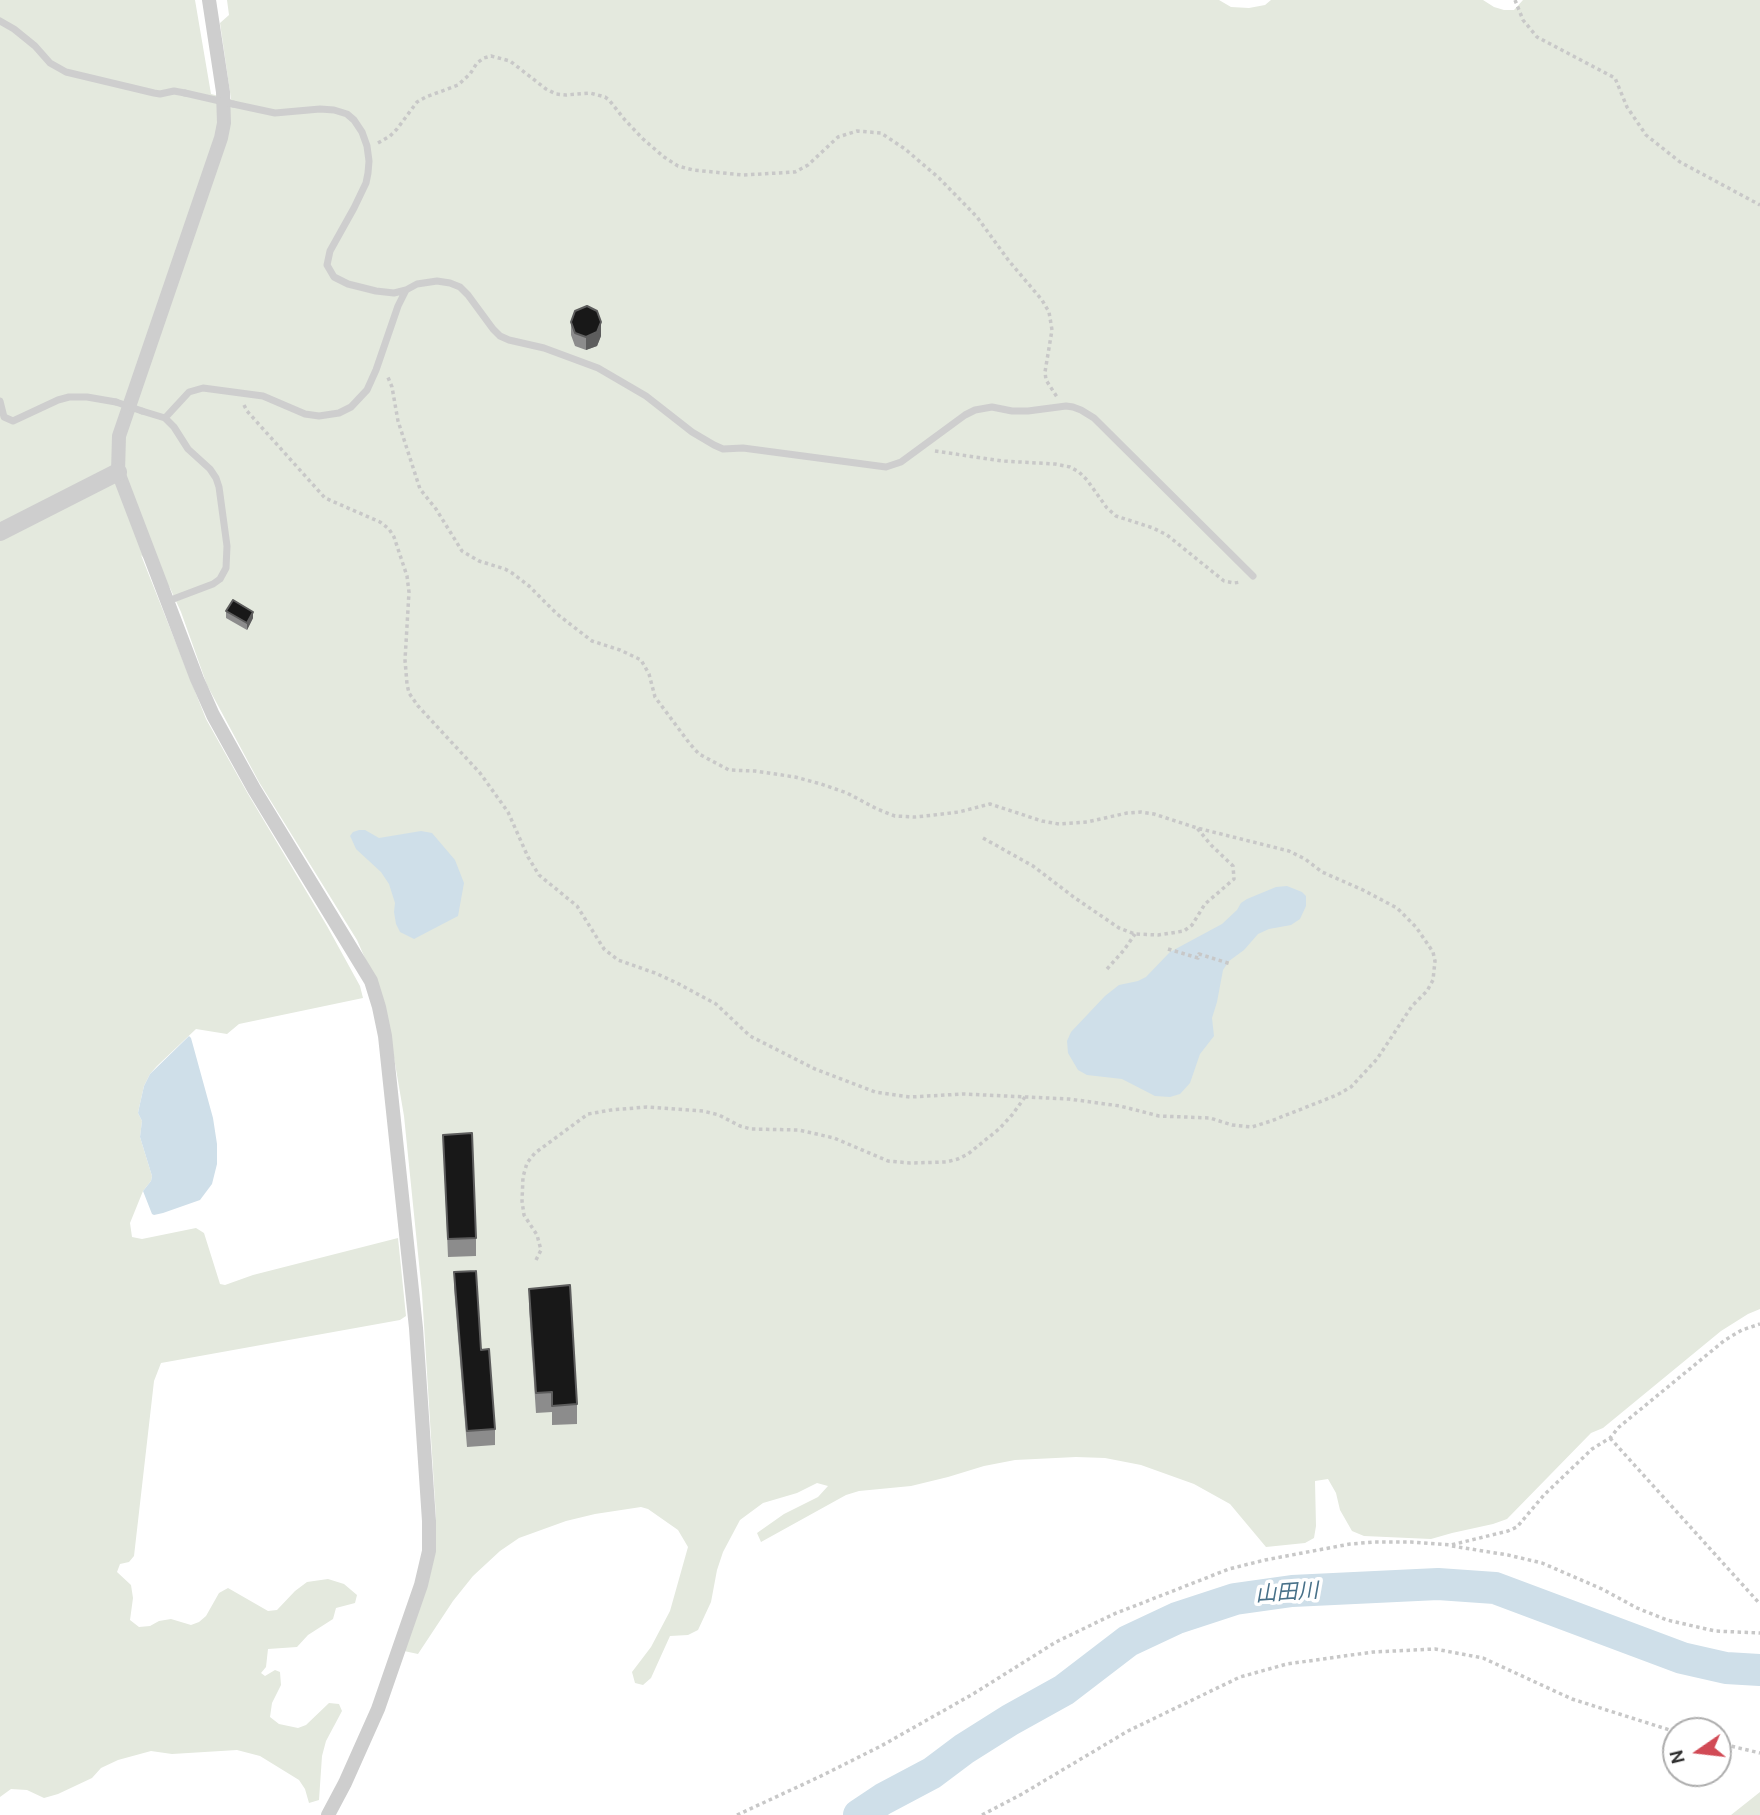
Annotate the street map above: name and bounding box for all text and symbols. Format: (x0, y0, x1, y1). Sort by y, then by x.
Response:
water label: 山田川 (1255, 1580, 1319, 1610)
north arrow (1662, 1717, 1732, 1787)
text: N (1665, 1747, 1692, 1766)

